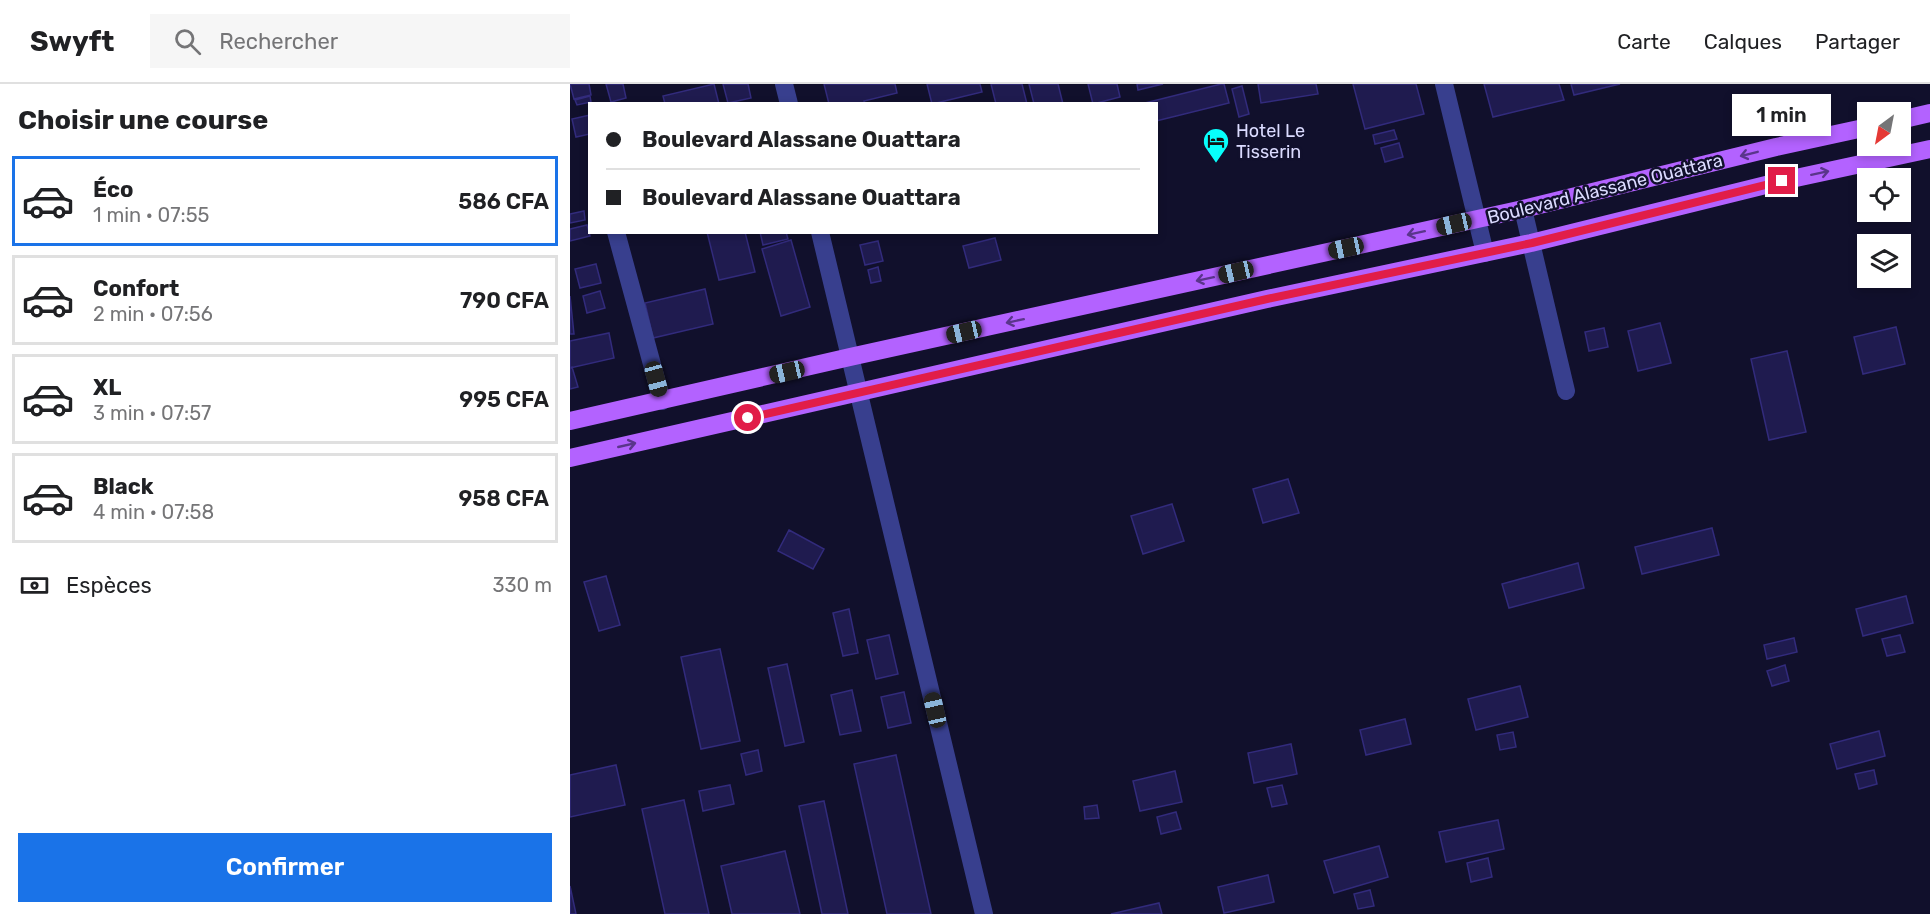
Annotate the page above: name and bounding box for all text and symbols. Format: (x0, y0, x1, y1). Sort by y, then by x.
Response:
search box (150, 14, 570, 68)
text: Swyft (30, 25, 114, 58)
icon: search (171, 25, 204, 58)
text: Rechercher (219, 28, 338, 55)
text: Carte (1617, 29, 1671, 54)
text: Calques (1704, 29, 1782, 54)
text: Partager (1815, 29, 1900, 54)
callout: 1 min (1732, 94, 1832, 136)
north arrow (1857, 102, 1911, 156)
map controls (1857, 102, 1911, 288)
text: 1 min (1756, 103, 1807, 127)
text: Choisir une course (18, 104, 268, 136)
place label: Hotel Le Tisserin (1236, 120, 1305, 163)
text: Boulevard Alassane Ouattara (642, 126, 961, 153)
hotel icon: Hotel Le Tisserin (1201, 126, 1231, 164)
one-way arrow (1740, 148, 1759, 160)
street label: Boulevard Alassane Ouattara (1485, 149, 1725, 229)
one-way arrow (1811, 166, 1830, 178)
route end (1768, 167, 1795, 194)
button: locate (1857, 168, 1911, 222)
icon: car (21, 174, 75, 228)
text: Éco (93, 176, 133, 203)
text: Boulevard Alassane Ouattara (642, 184, 961, 211)
text: 586 CFA (458, 188, 549, 215)
text: 1 min · 07:55 (93, 203, 209, 227)
car (1434, 211, 1474, 237)
one-way arrow (1407, 227, 1426, 239)
button: layers (1857, 234, 1911, 288)
car (1327, 235, 1365, 261)
car (1216, 259, 1256, 285)
icon: car (21, 273, 75, 327)
one-way arrow (1196, 274, 1215, 285)
text: Confort (93, 275, 179, 302)
text: 790 CFA (460, 287, 549, 314)
text: 2 min · 07:56 (93, 302, 213, 326)
one-way arrow (1006, 316, 1025, 327)
car (944, 319, 984, 345)
car (643, 359, 669, 399)
car (767, 359, 807, 385)
icon: car (21, 372, 75, 426)
text: XL (93, 374, 121, 401)
text: 995 CFA (459, 386, 549, 413)
text: 3 min · 07:57 (93, 401, 211, 425)
route start (734, 404, 761, 431)
one-way arrow (617, 439, 636, 450)
icon: car (21, 471, 75, 525)
text: Black (93, 473, 154, 500)
text: 958 CFA (459, 485, 549, 512)
text: 4 min · 07:58 (93, 500, 214, 524)
icon: cash (18, 569, 51, 602)
text: Espèces (66, 572, 152, 599)
text: 330 m (493, 573, 552, 597)
car (922, 690, 948, 730)
button: Confirmer (18, 833, 552, 902)

